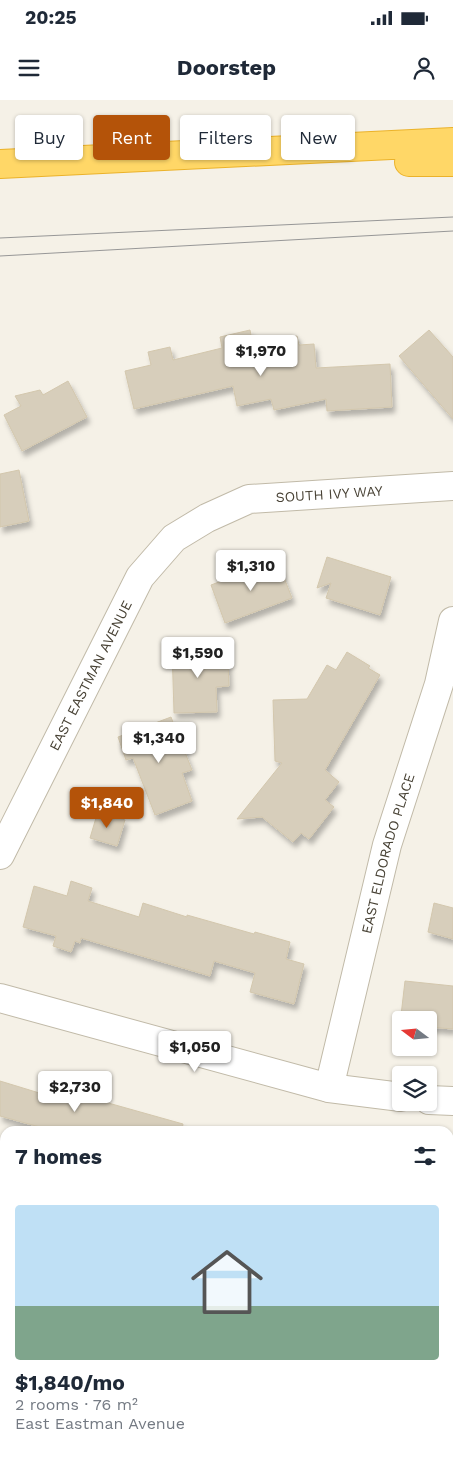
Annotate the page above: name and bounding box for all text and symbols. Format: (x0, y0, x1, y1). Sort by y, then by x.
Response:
text: 20:25 (25, 6, 77, 29)
icon: menu (15, 54, 43, 82)
icon: person (410, 54, 438, 82)
text: Doorstep (177, 55, 276, 80)
chip: Buy (15, 115, 83, 160)
chip: Rent (93, 115, 170, 160)
chip: Filters (180, 115, 271, 160)
chip: New (281, 115, 355, 160)
pin: $1,970 (220, 334, 302, 377)
text: $1,970 (236, 341, 286, 360)
street label: SOUTH IVY WAY (275, 482, 383, 505)
pin: $1,310 (210, 550, 292, 592)
text: $1,310 (227, 556, 275, 575)
street label: EAST EASTMAN AVENUE (46, 598, 135, 753)
pin: $1,590 (157, 636, 239, 679)
text: $1,590 (172, 643, 224, 662)
pin: $1,340 (118, 722, 200, 764)
text: $1,340 (133, 728, 185, 747)
street label: EAST ELDORADO PLACE (358, 771, 418, 935)
pin: $1,840 (66, 786, 148, 829)
text: $1,840 (81, 793, 133, 812)
north arrow (392, 1011, 438, 1056)
map controls (392, 1011, 437, 1111)
pin: $1,050 (154, 1030, 236, 1073)
text: $1,050 (169, 1037, 221, 1056)
button: layers (392, 1066, 437, 1111)
pin: $2,730 (34, 1070, 116, 1113)
text: $2,730 (49, 1077, 101, 1096)
icon: filters (411, 1142, 439, 1170)
text: 7 homes (15, 1144, 102, 1169)
icon: home (182, 1237, 272, 1327)
text: $1,840/mo (15, 1370, 125, 1395)
text: 2 rooms · 76 m² (15, 1395, 138, 1414)
text: East Eastman Avenue (15, 1414, 185, 1433)

